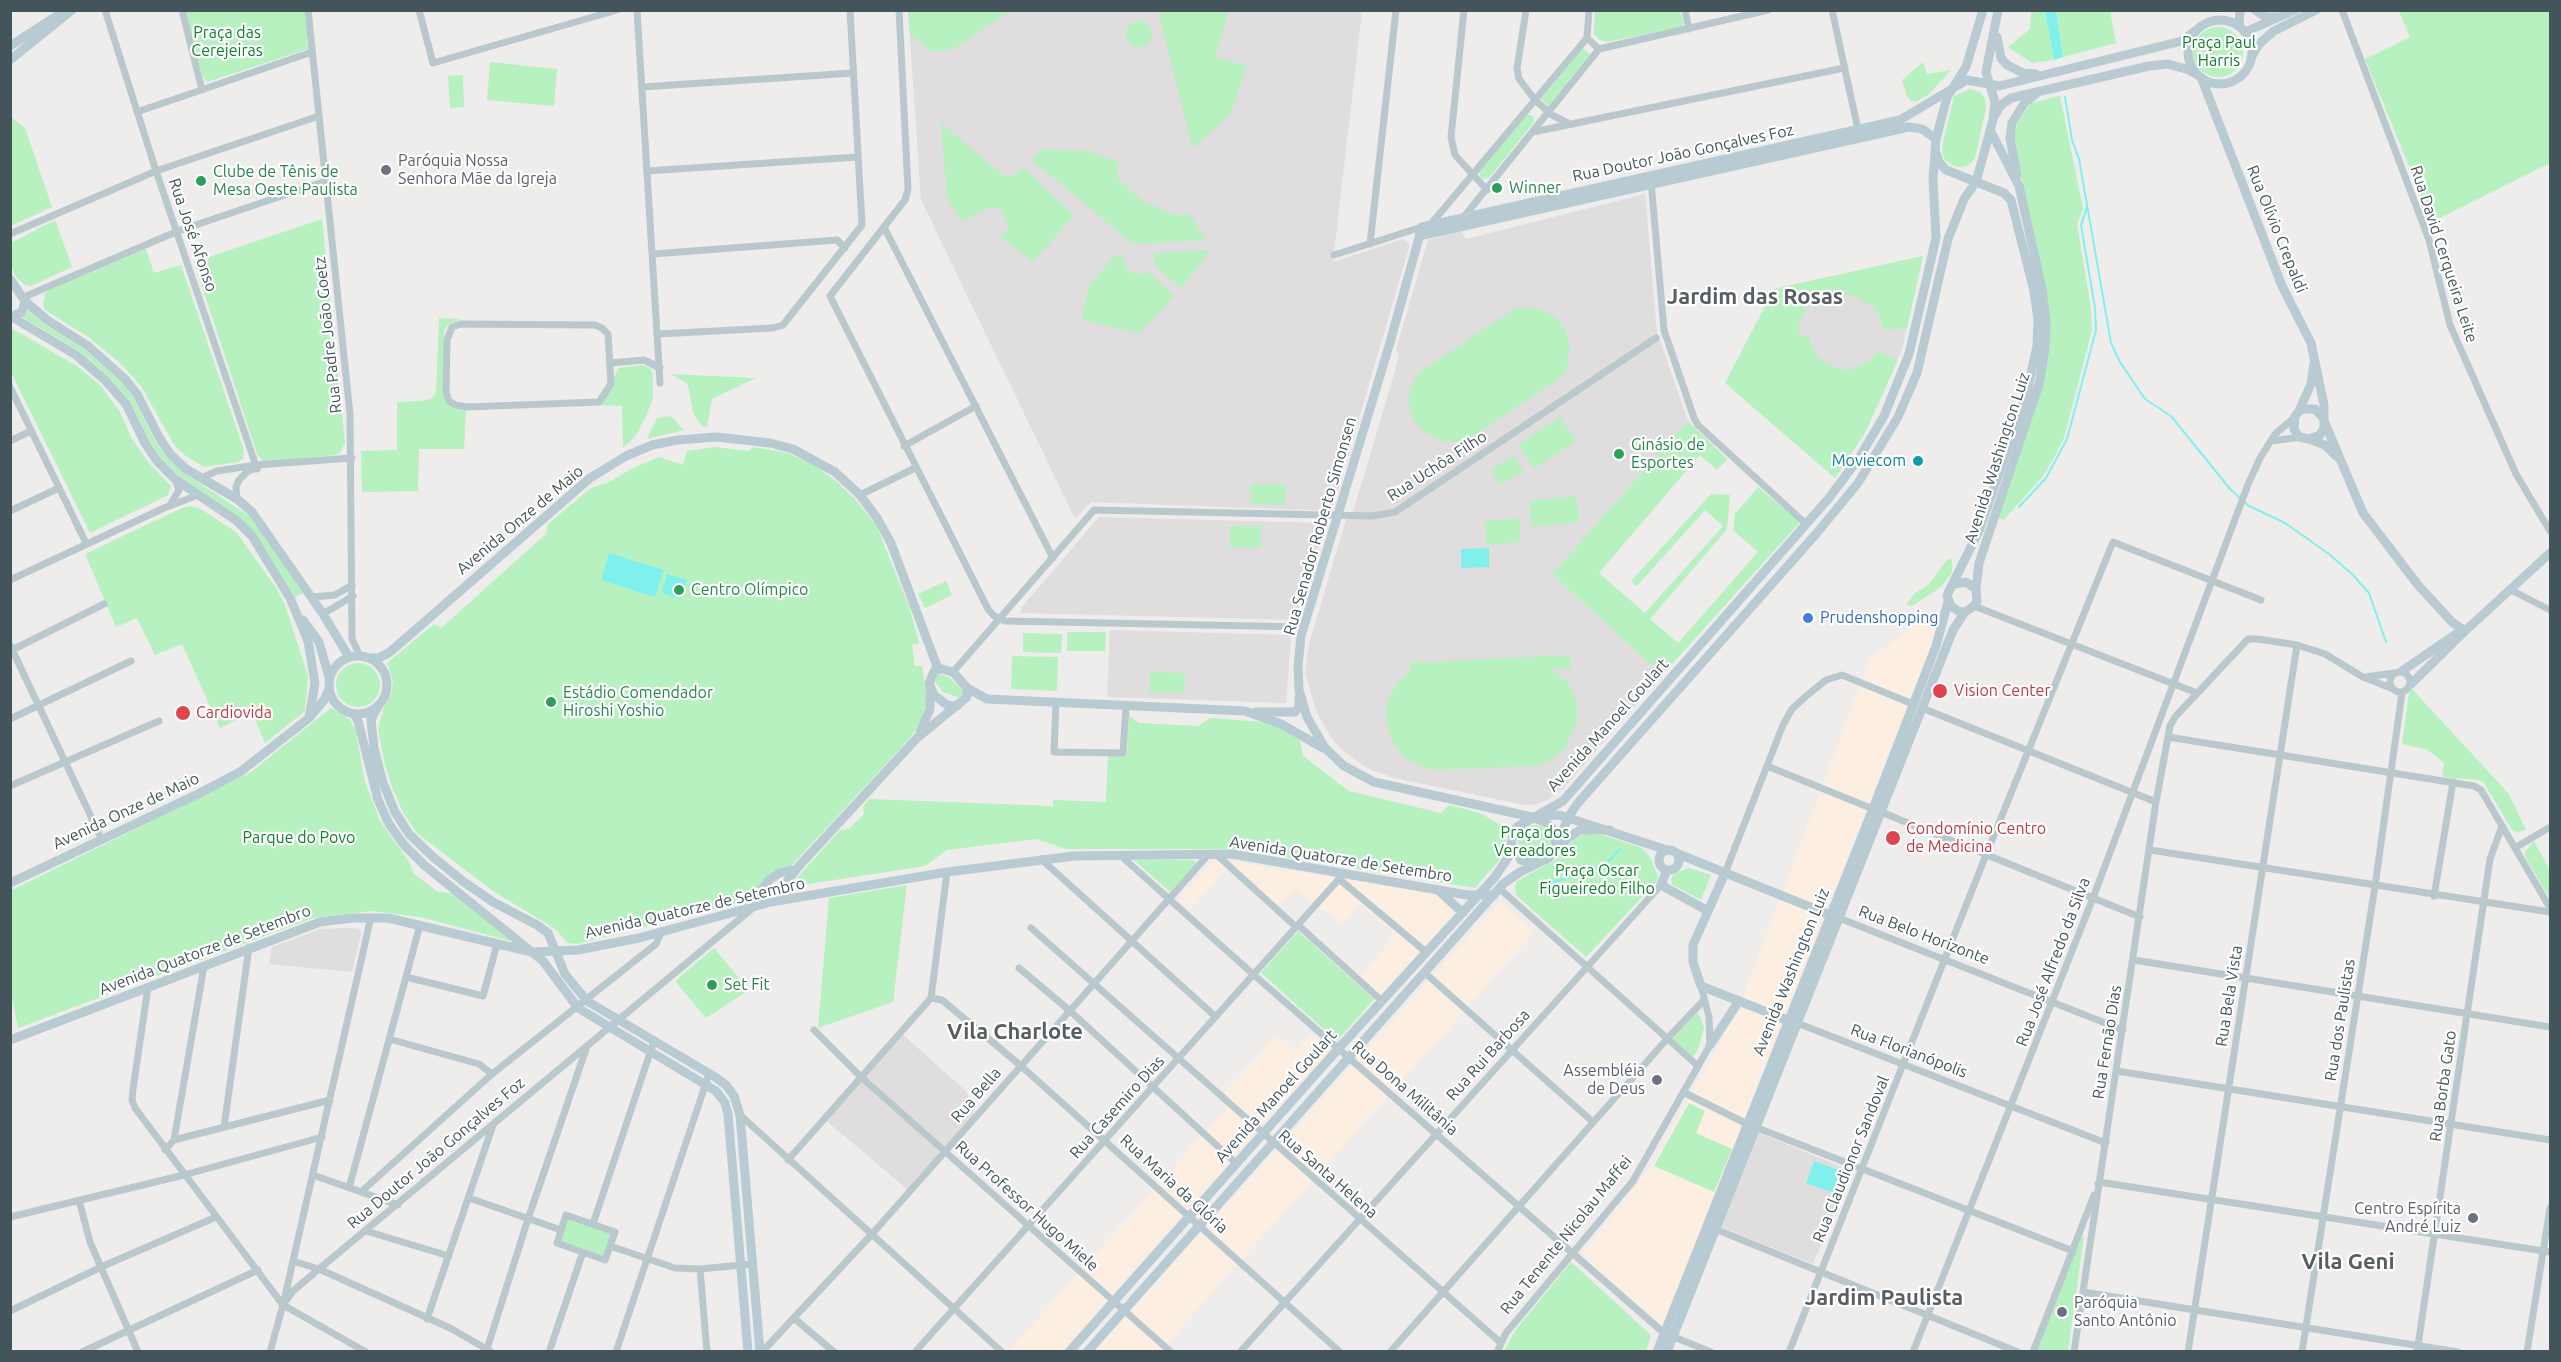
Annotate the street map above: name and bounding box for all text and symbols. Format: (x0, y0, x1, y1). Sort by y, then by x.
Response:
park label: Praça das Cerejeiras (191, 23, 263, 61)
park label: Praça Paul Harris (2182, 33, 2256, 71)
street label: Rua Doutor João Gonçalves Foz (1571, 120, 1795, 186)
place label: Paróquia Nossa Senhora Mãe da Igreja (398, 151, 557, 189)
place label: Clube de Tênis de Mesa Oeste Paulista (213, 162, 358, 200)
street label: Rua Olívio Crepaldi (2243, 162, 2311, 296)
marker: Paróquia Nossa Senhora Mãe da Igreja (379, 163, 393, 177)
street label: Rua David Cerqueira Leite (2406, 163, 2482, 345)
marker: Clube de Tênis de Mesa Oeste Paulista (194, 174, 208, 188)
street label: Rua José Afonso (165, 176, 221, 294)
place label: Winner (1509, 178, 1561, 198)
marker: Winner (1490, 181, 1504, 195)
street label: Rua Padre João Goetz (310, 256, 346, 414)
district label: Jardim das Rosas (1667, 284, 1843, 310)
street label: Avenida Washington Luiz (1960, 370, 2034, 546)
street label: Rua Senador Roberto Simonsen (1280, 415, 1360, 637)
street label: Rua Uchôa Filho (1384, 427, 1490, 505)
place label: Ginásio de Esportes (1631, 435, 1705, 473)
marker: Ginásio de Esportes (1612, 447, 1626, 461)
place label: Moviecom (1832, 451, 1906, 471)
marker: Moviecom (1911, 454, 1925, 468)
street label: Avenida Onze de Maio (453, 461, 587, 579)
place label: Centro Olímpico (691, 580, 808, 600)
marker: Centro Olímpico (672, 583, 686, 597)
place label: Prudenshopping (1820, 608, 1938, 628)
marker: Prudenshopping (1801, 611, 1815, 625)
street label: Avenida Manoel Goulart (1543, 655, 1673, 795)
place label: Vision Center (1954, 681, 2050, 701)
marker: Vision Center (1931, 682, 1949, 700)
place label: Estádio Comendador Hiroshi Yoshio (563, 683, 713, 721)
marker: Estádio Comendador Hiroshi Yoshio (544, 695, 558, 709)
place label: Cardiovida (196, 703, 272, 723)
marker: Cardiovida (174, 704, 192, 722)
street label: Avenida Onze de Maio (50, 769, 202, 853)
place label: Condomínio Centro de Medicina (1906, 819, 2046, 857)
park label: Praça dos Vereadores (1494, 823, 1576, 861)
park label: Parque do Povo (243, 828, 355, 848)
marker: Condomínio Centro de Medicina (1884, 829, 1902, 847)
street label: Avenida Quatorze de Setembro (1228, 832, 1454, 886)
park label: Praça Oscar Figueiredo Filho (1539, 861, 1655, 899)
street label: Avenida Quatorze de Setembro (583, 873, 807, 943)
street label: Rua José Alfredo da Silva (2012, 875, 2094, 1049)
street label: Avenida Washington Luiz (1749, 885, 1833, 1059)
street label: Avenida Quatorze de Setembro (97, 901, 313, 999)
street label: Rua Belo Horizonte (1856, 901, 1992, 969)
street label: Rua Bela Vista (2212, 944, 2246, 1048)
street label: Rua dos Paulistas (2321, 957, 2359, 1083)
place label: Set Fit (724, 975, 770, 995)
marker: Set Fit (705, 978, 719, 992)
street label: Rua Fernão Dias (2089, 984, 2125, 1100)
street label: Rua Rui Barbosa (1442, 1005, 1534, 1105)
district label: Vila Charlote (947, 1019, 1083, 1045)
street label: Rua Florianópolis (1848, 1020, 1970, 1082)
street label: Avenida Manoel Goulart (1211, 1026, 1341, 1166)
street label: Rua Borba Gato (2426, 1029, 2460, 1143)
street label: Rua Dona Militânia (1348, 1037, 1462, 1139)
street label: Rua Casemiro Dias (1066, 1052, 1168, 1162)
place label: Assembléia de Deus (1563, 1061, 1645, 1099)
street label: Rua Bella (947, 1064, 1005, 1126)
street label: Rua Doutor João Gonçalves Foz (343, 1073, 529, 1233)
marker: Assembléia de Deus (1650, 1073, 1664, 1087)
street label: Rua Claudionor Sandoval (1809, 1073, 1893, 1245)
street label: Rua Santa Helena (1274, 1126, 1382, 1222)
street label: Rua Maria da Glória (1116, 1131, 1232, 1237)
street label: Rua Professor Hugo Miele (951, 1137, 1103, 1275)
street label: Rua Tenente Nicolau Maffei (1496, 1152, 1636, 1318)
place label: Centro Espírita André Luiz (2354, 1199, 2461, 1237)
marker: Centro Espírita André Luiz (2466, 1211, 2480, 1225)
district label: Vila Geni (2301, 1249, 2395, 1275)
district label: Jardim Paulista (1805, 1285, 1963, 1311)
place label: Paróquia Santo Antônio (2074, 1293, 2177, 1331)
marker: Paróquia Santo Antônio (2055, 1305, 2069, 1319)

